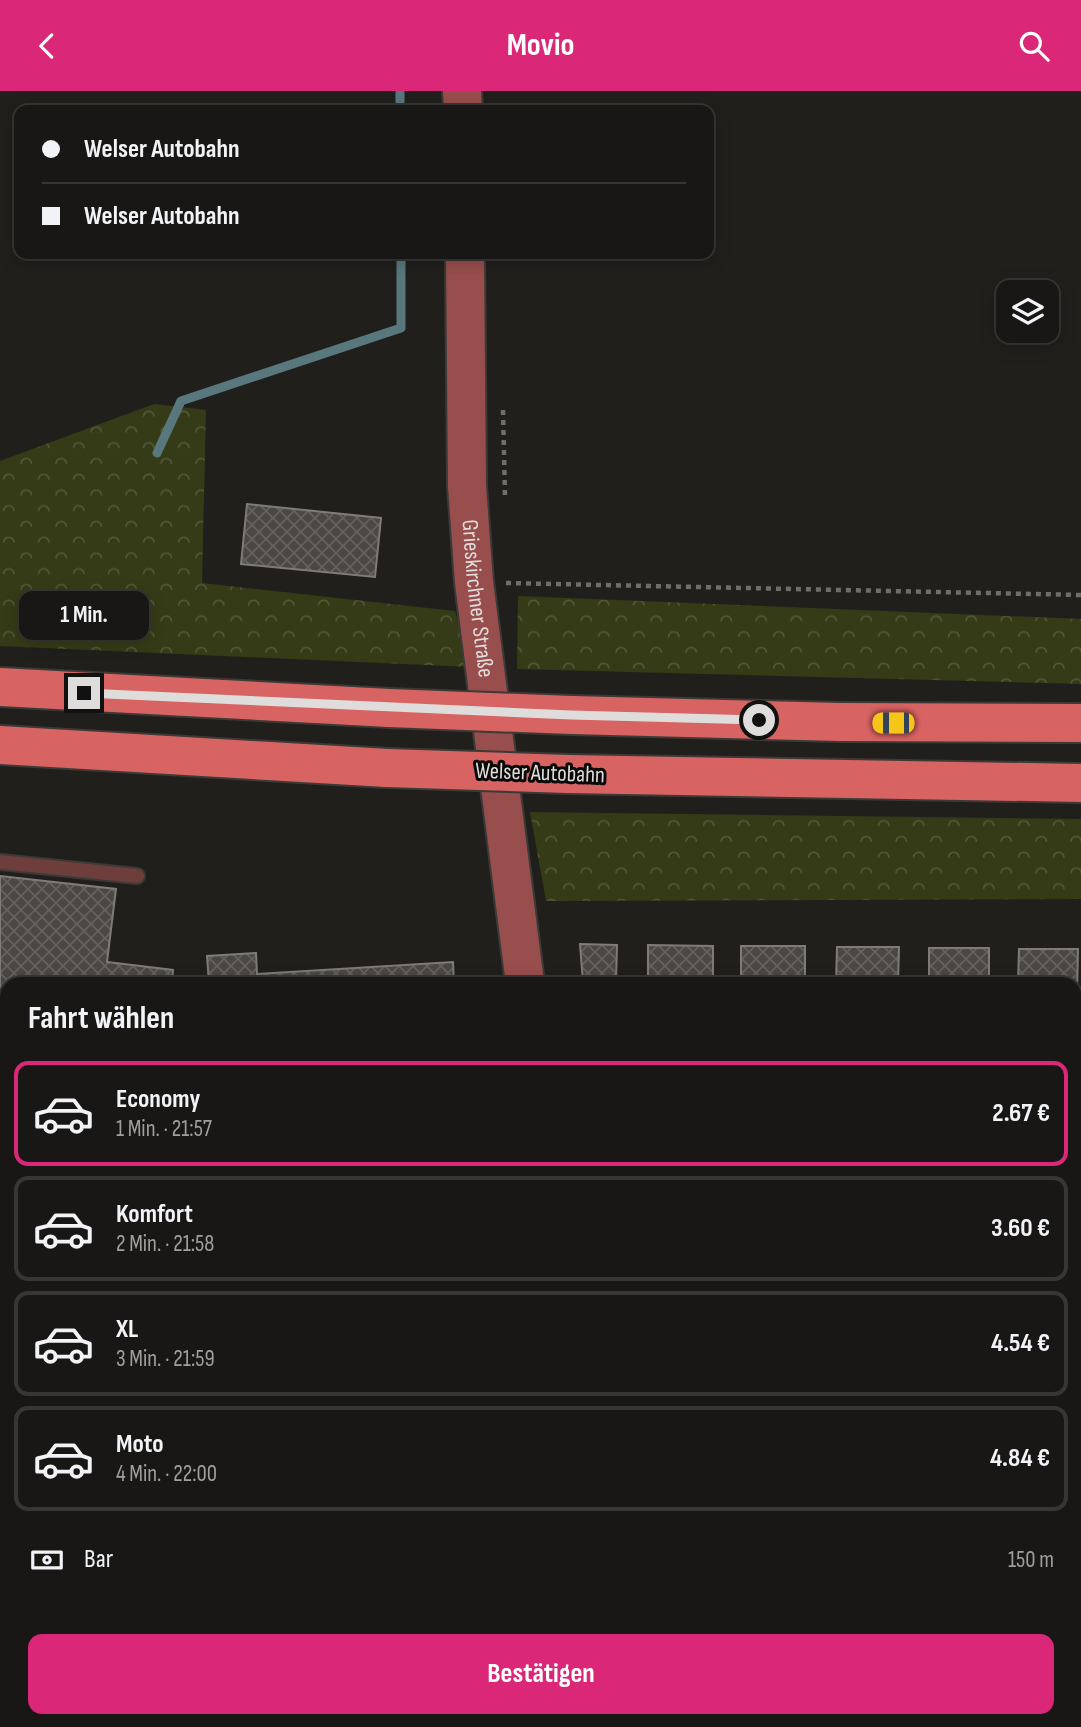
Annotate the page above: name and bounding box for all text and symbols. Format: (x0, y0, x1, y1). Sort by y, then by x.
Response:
text: Movio (507, 26, 574, 65)
icon: back (28, 27, 66, 65)
icon: search (1015, 27, 1053, 65)
text: Welser Autobahn (84, 134, 240, 165)
text: Welser Autobahn (84, 201, 240, 232)
map controls (996, 280, 1059, 343)
button: layers (996, 280, 1059, 343)
street label: Grieskirchner Straße (455, 519, 500, 679)
callout: 1 Min. (19, 591, 149, 641)
text: 1 Min. (60, 601, 108, 629)
route end (68, 677, 100, 709)
route start (743, 704, 775, 736)
car (873, 713, 915, 734)
street label: Welser Autobahn (475, 757, 605, 789)
text: Fahrt wählen (28, 999, 174, 1038)
icon: car (32, 1082, 95, 1145)
text: Economy (116, 1084, 200, 1115)
text: 2.67 € (992, 1098, 1050, 1129)
text: 1 Min. · 21:57 (116, 1115, 212, 1143)
icon: car (32, 1197, 95, 1260)
text: Komfort (116, 1199, 193, 1230)
text: 3.60 € (991, 1213, 1050, 1244)
text: 2 Min. · 21:58 (116, 1230, 214, 1258)
icon: car (32, 1312, 95, 1375)
text: XL (116, 1314, 138, 1345)
text: 4.54 € (991, 1328, 1050, 1359)
text: 3 Min. · 21:59 (116, 1345, 215, 1373)
icon: car (32, 1427, 95, 1490)
text: Moto (116, 1429, 164, 1460)
text: 4.84 € (990, 1443, 1050, 1474)
text: 4 Min. · 22:00 (116, 1460, 217, 1488)
icon: cash (28, 1541, 66, 1579)
text: Bar (84, 1544, 113, 1575)
text: 150 m (1008, 1546, 1054, 1574)
button: Bestätigen (28, 1634, 1054, 1714)

